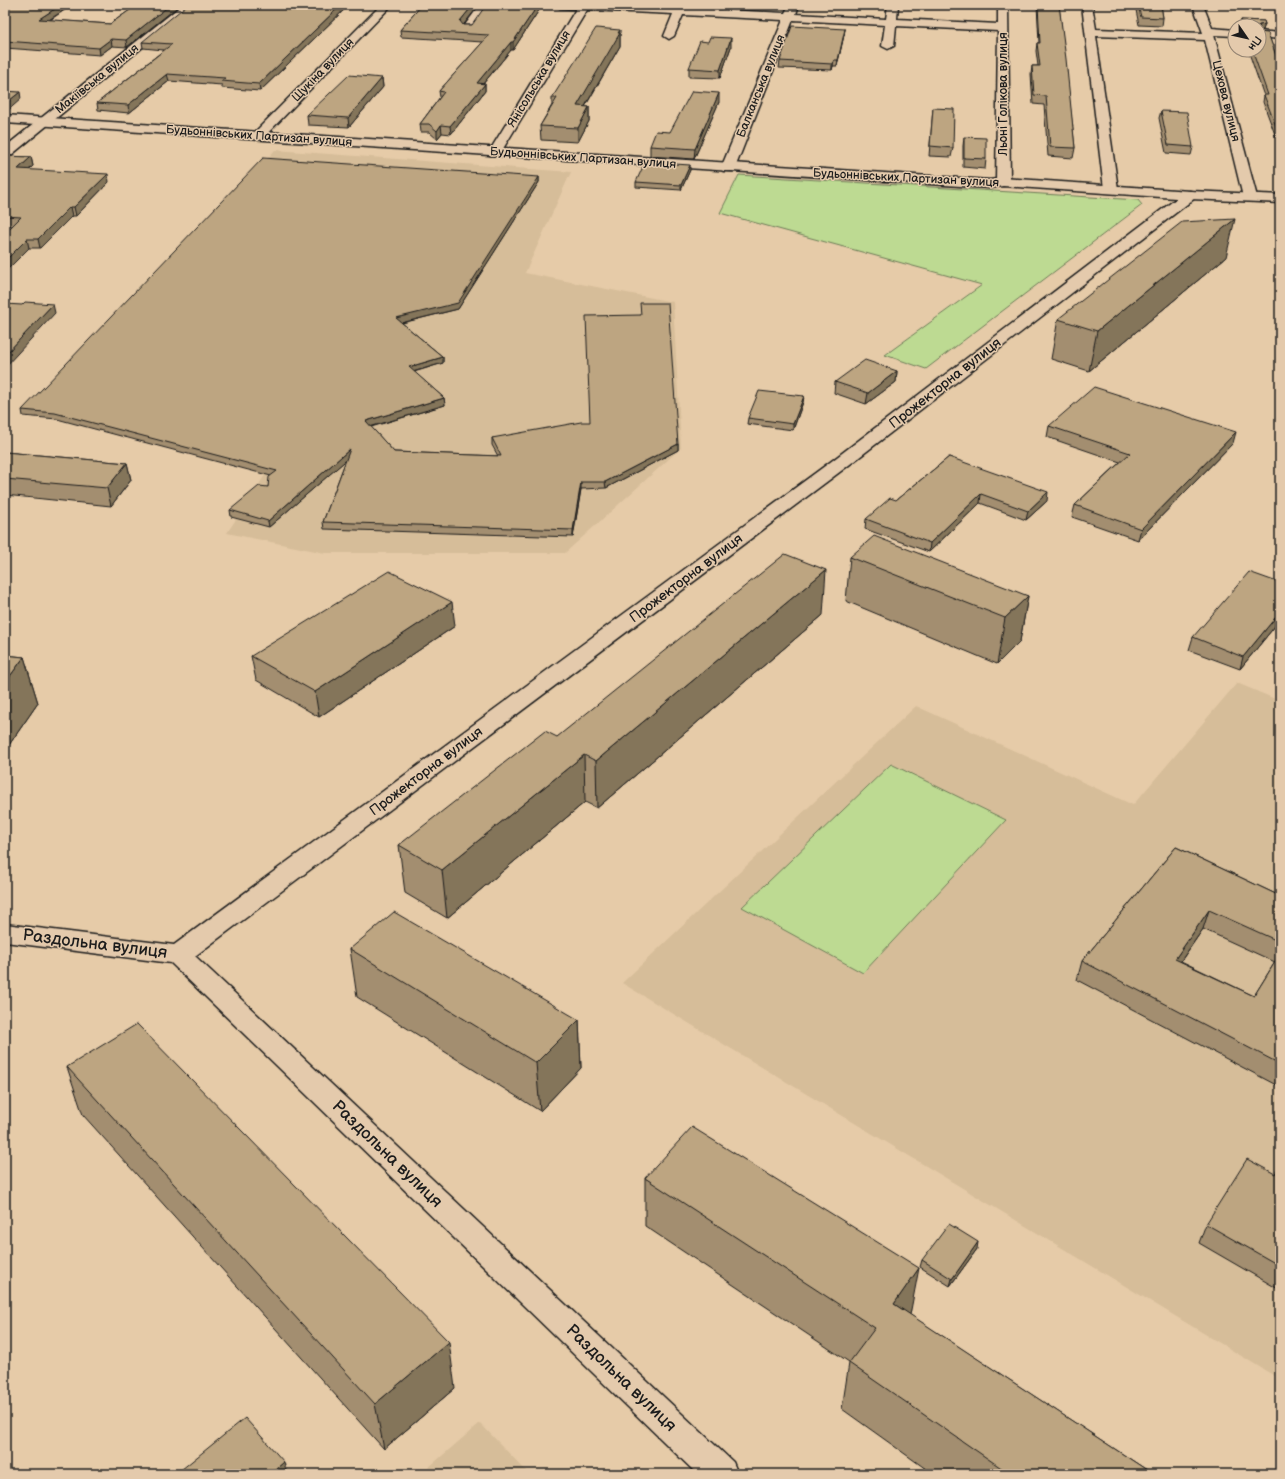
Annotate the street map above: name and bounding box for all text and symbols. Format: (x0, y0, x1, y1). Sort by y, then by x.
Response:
north arrow (1227, 18, 1267, 58)
street label: Янісольська вулиця (504, 28, 574, 130)
street label: Балканська вулиця (734, 32, 789, 140)
street label: Льоні Голікова вулиця (996, 32, 1011, 157)
text: Пн (1245, 34, 1264, 53)
street label: Щукіна вулиця (289, 35, 357, 105)
street label: Макіївська вулиця (52, 41, 142, 117)
street label: Цехова вулиця (1209, 59, 1243, 143)
street label: Будьоннівських Партизан вулиця (165, 122, 353, 150)
street label: Будьоннівських Партизан вулиця (489, 144, 677, 172)
street label: Будьоннівських Партизан вулиця (812, 166, 1000, 190)
street label: Прожекторна вулиця (886, 334, 1005, 432)
street label: Прожекторна вулиця (626, 530, 746, 626)
street label: Прожекторна вулиця (366, 723, 486, 819)
street label: Раздольна вулиця (21, 925, 169, 963)
street label: Раздольна вулиця (328, 1096, 446, 1212)
street label: Раздольна вулиця (562, 1320, 680, 1436)

